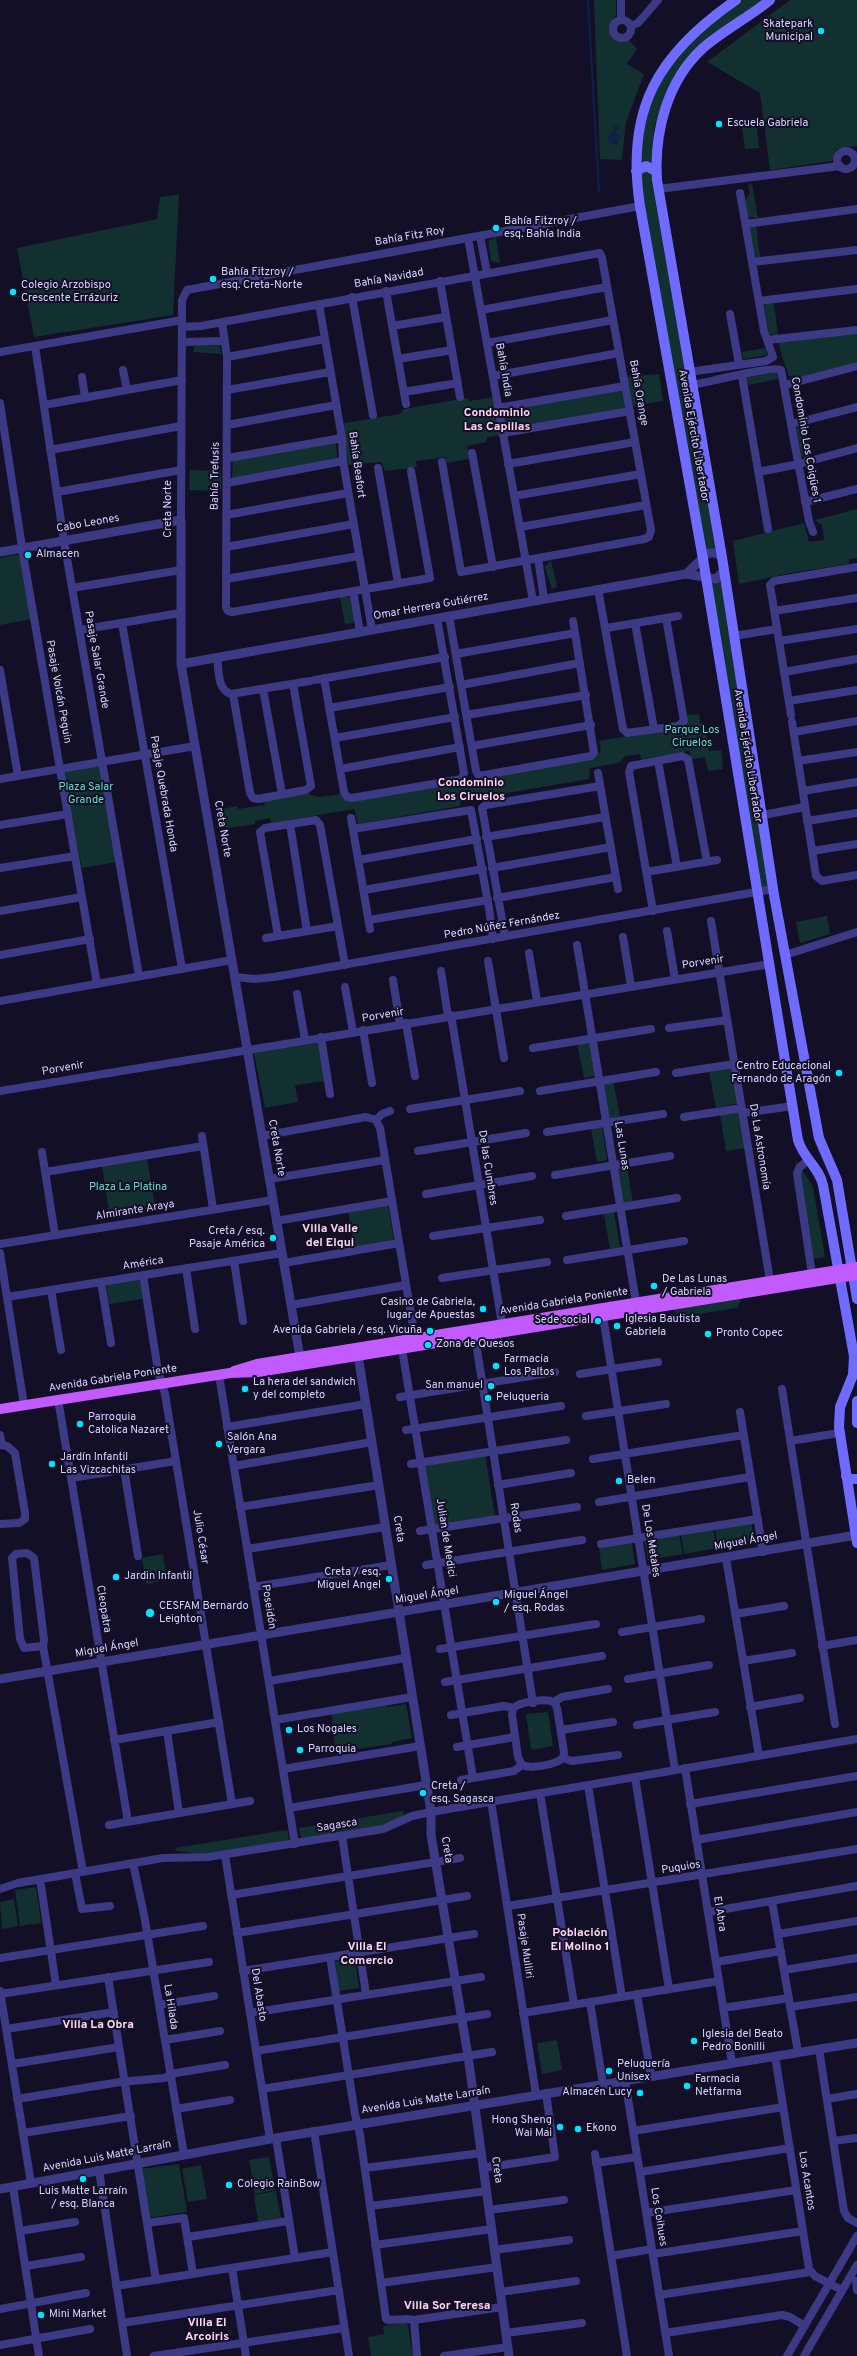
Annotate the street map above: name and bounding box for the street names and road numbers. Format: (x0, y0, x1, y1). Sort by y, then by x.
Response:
street label: Bahía Fitz Roy (374, 224, 446, 250)
street label: Bahía Navidad (353, 266, 425, 292)
street label: Bahía India (492, 342, 514, 398)
street label: Bahía Orange (626, 359, 650, 427)
street label: Avenida Ejército Libertador (675, 368, 711, 504)
street label: Condominio Los Coigües 1 (787, 376, 823, 504)
street label: Bahía Beafort (345, 431, 367, 499)
street label: Bahía Trefusis (209, 442, 223, 510)
street label: Creta Norte (162, 480, 176, 538)
street label: Cabo Leones (56, 512, 120, 536)
street label: Omar Herrera Gutiérrez (372, 590, 490, 624)
street label: Pasaje Salar Grande (81, 610, 111, 710)
street label: Pasaje Volcán Peguin (42, 639, 74, 745)
street label: Avenida Ejército Libertador (730, 688, 764, 824)
street label: Pasaje Quebrada Honda (146, 735, 180, 853)
street label: Creta Norte (210, 799, 234, 859)
street label: Pedro Núñez Fernández (443, 909, 561, 943)
street label: Porvenir (681, 953, 725, 973)
street label: Porvenir (361, 1006, 405, 1026)
street label: Porvenir (41, 1059, 85, 1079)
street label: De La Astronomía (746, 1103, 772, 1191)
street label: Creta Norte (264, 1118, 288, 1178)
street label: Las Lunas (611, 1121, 631, 1171)
street label: De las Cumbres (475, 1129, 499, 1207)
street label: Almirante Araya (95, 1198, 175, 1224)
street label: América (122, 1254, 164, 1274)
street label: Avenida Gabriela Poniente (499, 1285, 629, 1319)
street label: Avenida Gabriela Poniente (48, 1362, 178, 1396)
street label: Julian de Medici (432, 1498, 458, 1578)
street label: Rodas (506, 1502, 524, 1534)
street label: De Los Metales (638, 1503, 662, 1579)
street label: Julio César (189, 1509, 211, 1565)
street label: Creta (389, 1515, 407, 1543)
street label: Miguel Ángel (713, 1530, 779, 1554)
street label: Cleopatra (93, 1584, 113, 1634)
street label: Poseidón (258, 1584, 278, 1630)
street label: Miguel Ángel (394, 1584, 460, 1608)
street label: Miguel Ángel (74, 1637, 140, 1661)
street label: Sagasca (316, 1816, 358, 1836)
street label: Creta (437, 1836, 455, 1864)
street label: Puquios (661, 1858, 701, 1878)
street label: El Abra (710, 1895, 728, 1933)
street label: Pasaje Mulliri (513, 1913, 535, 1979)
street label: Del Abasto (247, 1967, 269, 2023)
street label: La Hilada (160, 1983, 180, 2031)
street label: Avenida Luis Matte Larraín (360, 2084, 492, 2118)
street label: Avenida Luis Matte Larraín (42, 2138, 172, 2176)
street label: Los Acantos (795, 2150, 817, 2212)
street label: Creta (488, 2156, 504, 2184)
street label: Los Coihues (647, 2187, 669, 2247)

